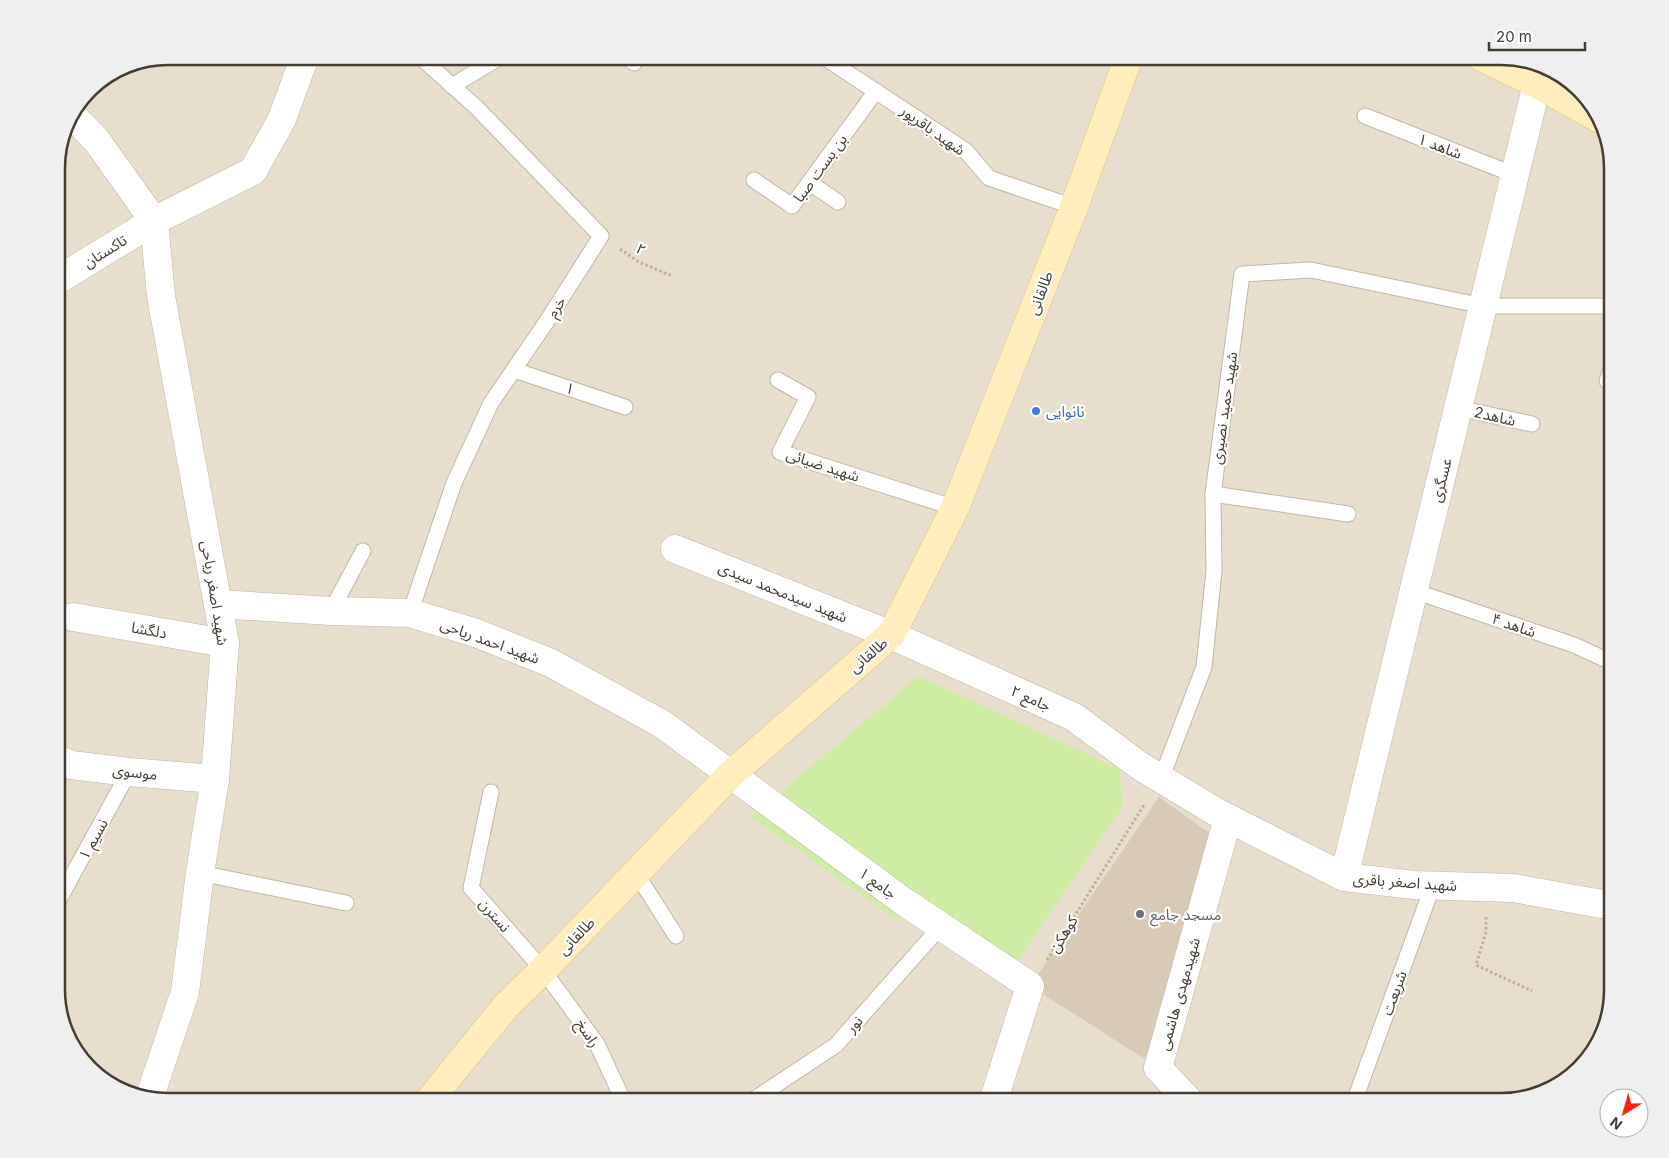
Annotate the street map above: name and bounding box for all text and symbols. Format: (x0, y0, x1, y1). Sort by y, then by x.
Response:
scale bar (1489, 20, 1585, 52)
text: 20 m (1496, 27, 1532, 46)
street label: شهید باقرپور (895, 100, 969, 160)
street label: شاهد ۱ (1415, 129, 1465, 163)
street label: بن بست صبا (789, 130, 851, 206)
street label: تاکستان (80, 230, 130, 272)
street label: ۲ (632, 239, 650, 259)
street label: طالقانی (1023, 268, 1057, 318)
street label: خرم (542, 293, 572, 322)
street label: شهید حمید نصیری (1207, 350, 1241, 466)
street label: ۱ (563, 378, 577, 398)
place label: نانوایی (1046, 402, 1085, 421)
street label: شاهد2 (1472, 402, 1518, 430)
marker: نانوایی (1030, 405, 1042, 417)
street label: شهید ضیائی (784, 444, 862, 486)
street label: عسگری (1426, 455, 1456, 504)
street label: شهید اصغر ریاحی (197, 539, 233, 647)
street label: شهید سیدمحمد سیدی (716, 557, 851, 627)
street label: شاهد ۴ (1489, 609, 1539, 641)
street label: شهید احمد ریاحی (438, 614, 542, 668)
street label: دلگشا (130, 618, 168, 642)
street label: طالقانی (845, 633, 891, 677)
street label: جامع ۲ (1007, 681, 1054, 718)
street label: موسوی (112, 760, 158, 784)
street label: نسیم ۱ (74, 815, 114, 864)
street label: جامع ۱ (854, 863, 901, 906)
street label: شهید اصغر باقری (1352, 869, 1458, 895)
street label: نسترن (475, 894, 515, 936)
place label: مسجد جامع (1150, 905, 1221, 927)
marker: مسجد جامع (1134, 908, 1146, 920)
street label: کوهکن (1044, 911, 1082, 956)
street label: طالقانی (553, 913, 599, 959)
street label: شهیدمهدی هاشمی (1154, 935, 1204, 1053)
street label: شریعت (1377, 968, 1411, 1018)
street label: نور (841, 1011, 867, 1037)
street label: راسخ (569, 1015, 604, 1053)
north arrow (1599, 1088, 1649, 1138)
text: N (1606, 1114, 1625, 1134)

